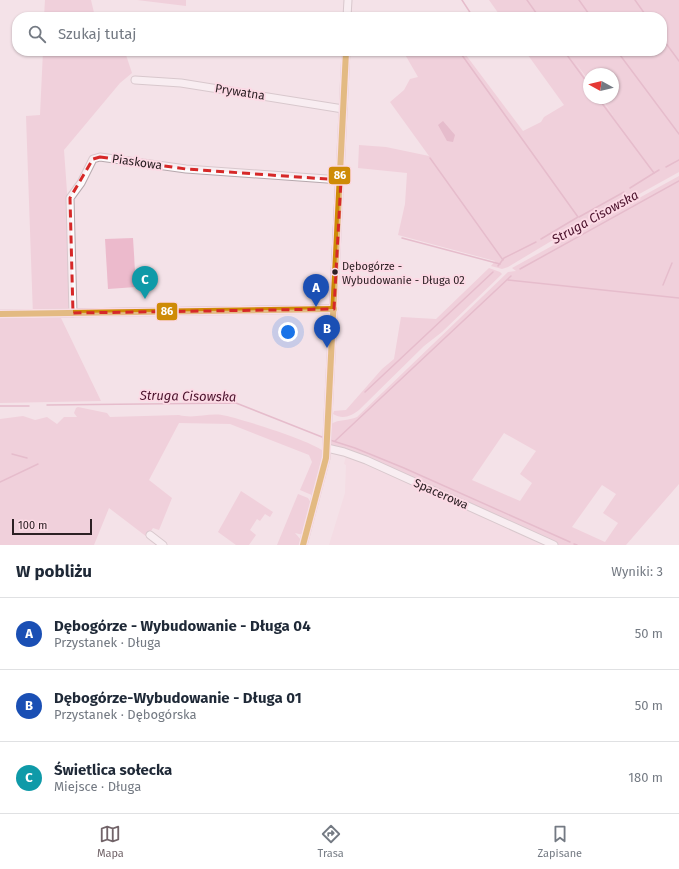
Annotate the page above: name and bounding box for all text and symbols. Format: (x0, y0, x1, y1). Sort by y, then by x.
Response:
search box (12, 12, 667, 56)
icon: search (26, 23, 48, 45)
text: Szukaj tutaj (58, 25, 136, 43)
north arrow (583, 68, 619, 104)
street label: Prywatna (214, 81, 266, 103)
street label: Piaskowa (111, 152, 163, 172)
line badge: 86 (328, 166, 351, 185)
text: 86 (334, 169, 346, 182)
water label: Struga Cisowska (548, 187, 641, 247)
place label: Dębogórze - Wybudowanie - Długa 02 (342, 260, 465, 287)
pin: C (132, 266, 158, 299)
marker: Dębogórze - Wybudowanie - Długa 02 (330, 267, 340, 277)
pin: A (303, 274, 329, 307)
line badge: 86 (156, 302, 178, 321)
text: 86 (161, 305, 173, 318)
pin: B (314, 315, 340, 348)
your location (278, 322, 298, 342)
water label: Struga Cisowska (139, 388, 236, 404)
street label: Spacerowa (411, 476, 471, 512)
scale bar (12, 517, 92, 536)
text: 100 m (18, 519, 47, 532)
text: W pobliżu (16, 561, 92, 582)
text: Wyniki: 3 (611, 564, 663, 579)
text: Dębogórze - Wybudowanie - Długa 04 (54, 617, 311, 635)
text: A (25, 626, 33, 641)
text: 50 m (635, 626, 663, 641)
text: Przystanek · Długa (54, 635, 161, 650)
text: Dębogórze-Wybudowanie - Długa 01 (54, 689, 302, 707)
text: B (25, 698, 33, 713)
text: 50 m (635, 698, 663, 713)
text: Przystanek · Dębogórska (54, 707, 197, 722)
text: Świetlica sołecka (54, 761, 172, 779)
text: C (25, 770, 33, 785)
text: 180 m (628, 770, 663, 785)
text: Miejsce · Długa (54, 779, 141, 794)
tab: Mapa (97, 823, 124, 860)
tab: Trasa (318, 823, 344, 860)
tab: Zapisane (537, 823, 582, 860)

